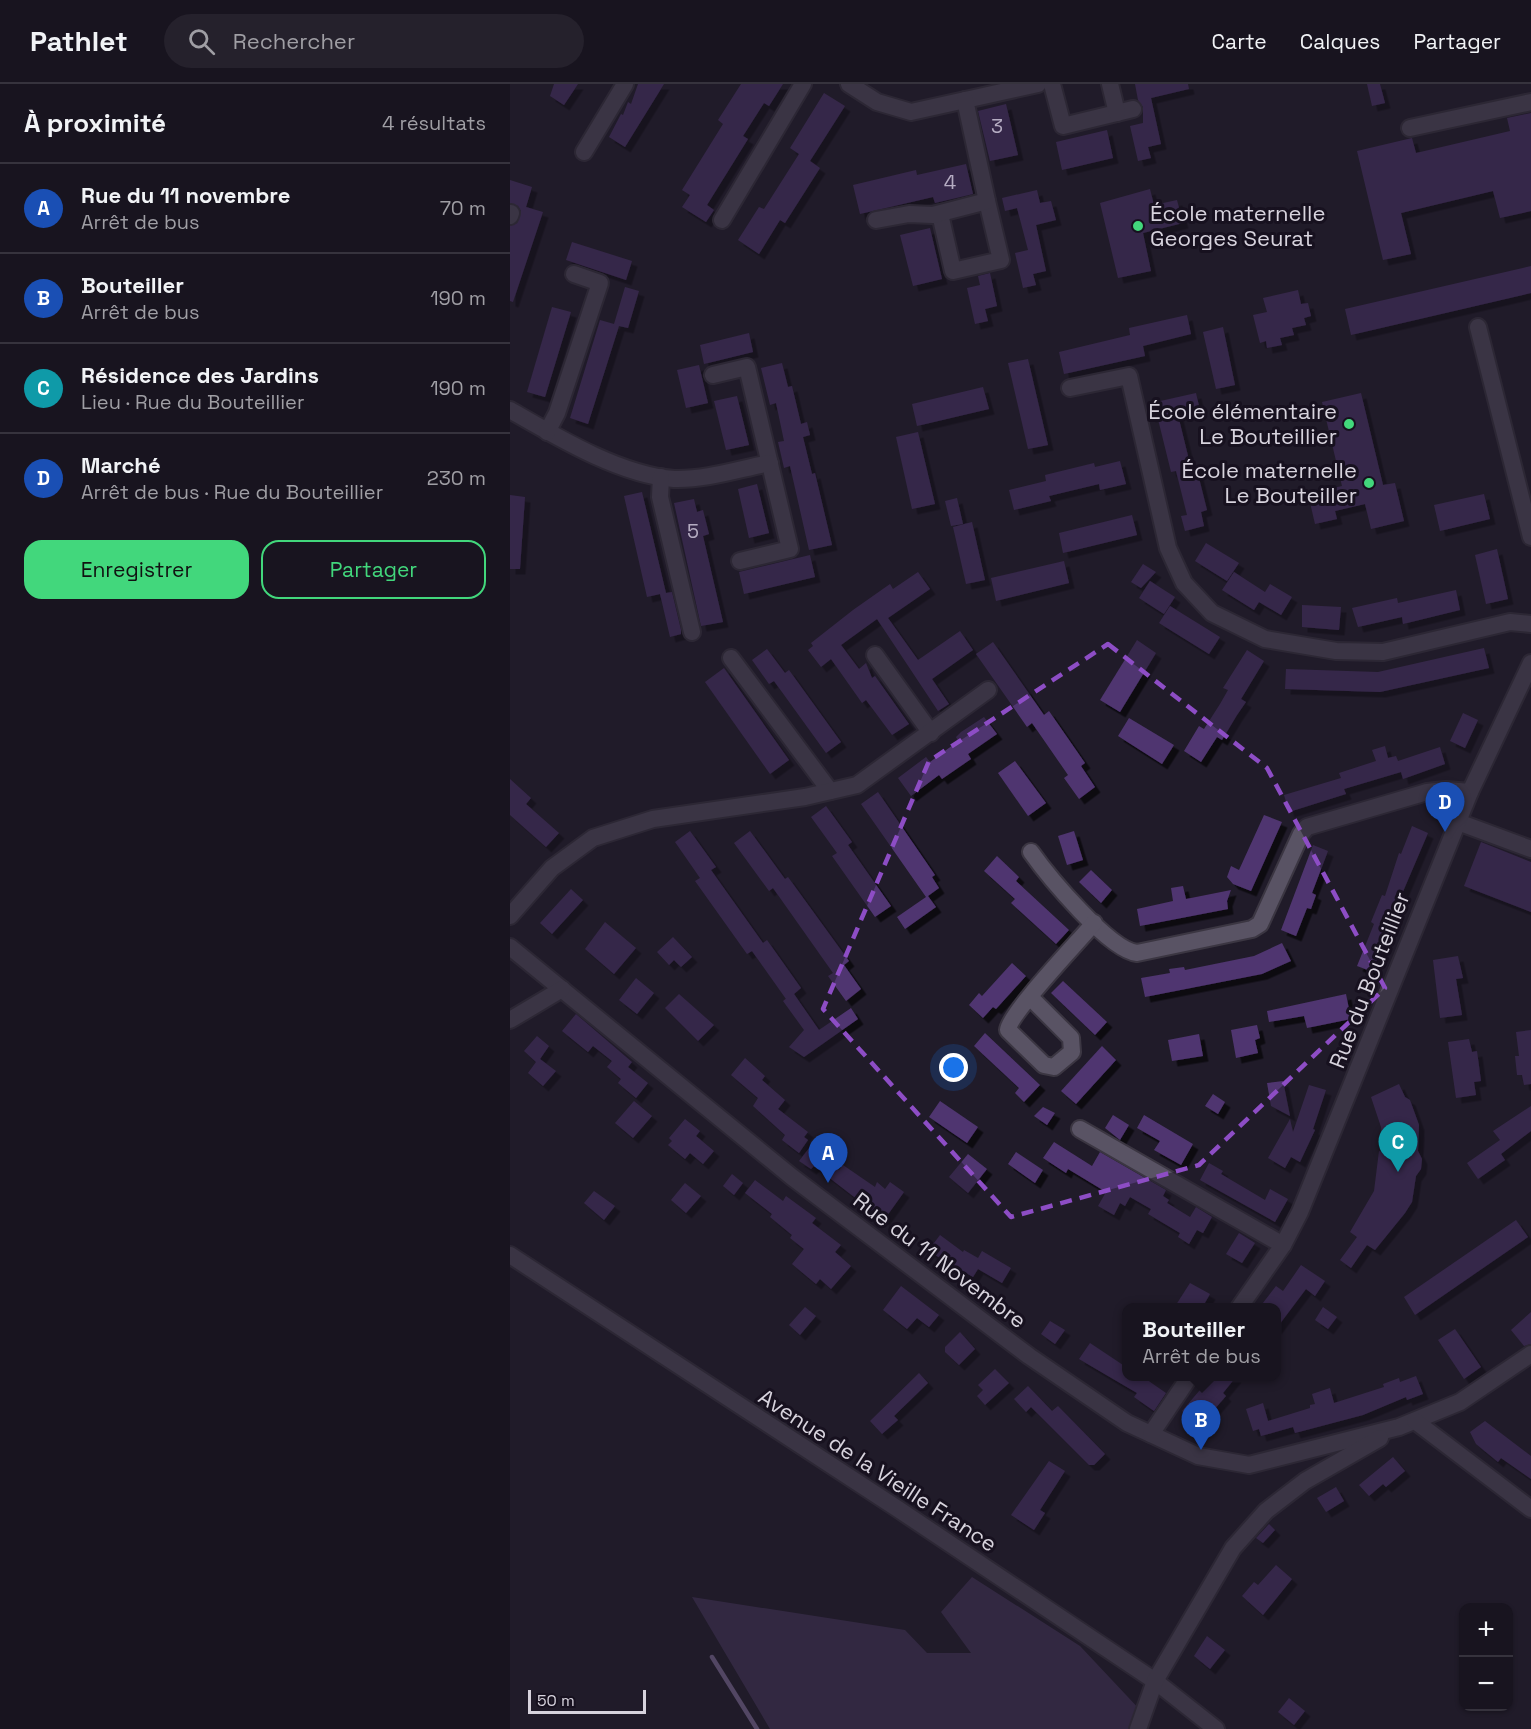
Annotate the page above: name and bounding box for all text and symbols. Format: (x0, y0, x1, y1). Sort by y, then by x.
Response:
search box (164, 14, 584, 68)
text: Pathlet (30, 23, 128, 59)
icon: search (185, 25, 218, 58)
text: Rechercher (233, 27, 355, 55)
text: Carte (1212, 28, 1267, 55)
text: Calques (1300, 28, 1380, 55)
text: Partager (1413, 28, 1501, 55)
text: À proximité (24, 106, 166, 140)
text: 4 résultats (382, 110, 486, 136)
house number: 3 (991, 113, 1003, 139)
house number: 4 (944, 169, 956, 195)
text: Rue du 11 novembre (81, 181, 290, 209)
text: A (37, 195, 50, 221)
text: 70 m (440, 195, 486, 221)
place label: École maternelle Georges Seurat (1150, 199, 1325, 252)
text: Arrêt de bus (81, 209, 200, 235)
marker: École maternelle Georges Seurat (1131, 219, 1145, 233)
text: Bouteiller (81, 271, 184, 299)
text: B (37, 285, 50, 311)
text: 190 m (430, 285, 486, 311)
text: Arrêt de bus (81, 299, 200, 325)
text: Résidence des Jardins (81, 361, 319, 389)
text: C (37, 375, 50, 401)
text: 190 m (430, 375, 486, 401)
text: Lieu · Rue du Bouteillier (81, 389, 305, 415)
place label: École élémentaire Le Bouteillier (1148, 397, 1337, 450)
marker: École élémentaire Le Bouteillier (1342, 417, 1356, 431)
text: Marché (81, 451, 161, 479)
place label: École maternelle Le Bouteiller (1182, 456, 1357, 509)
text: D (37, 465, 50, 491)
text: 230 m (427, 465, 486, 491)
marker: École maternelle Le Bouteiller (1362, 476, 1376, 490)
text: Arrêt de bus · Rue du Bouteillier (81, 479, 383, 505)
house number: 5 (687, 518, 699, 544)
button: Enregistrer (24, 540, 249, 599)
button: Partager (261, 540, 486, 599)
pin: D (1426, 782, 1464, 832)
street label: Rue du Bouteillier (1323, 888, 1415, 1072)
your location (939, 1053, 968, 1082)
pin: C (1378, 1122, 1418, 1172)
pin: A (808, 1134, 848, 1183)
street label: Rue du 11 Novembre (848, 1186, 1032, 1334)
popup (1122, 1303, 1281, 1381)
text: Bouteiller (1142, 1315, 1245, 1343)
text: Arrêt de bus (1142, 1343, 1261, 1369)
street label: Avenue de la Vieille France (754, 1382, 1002, 1558)
pin: B (1182, 1400, 1220, 1450)
map controls (1459, 1603, 1513, 1711)
button: + (1459, 1603, 1513, 1657)
button: − (1459, 1657, 1513, 1711)
scale bar (528, 1687, 646, 1714)
text: 50 m (537, 1690, 575, 1711)

